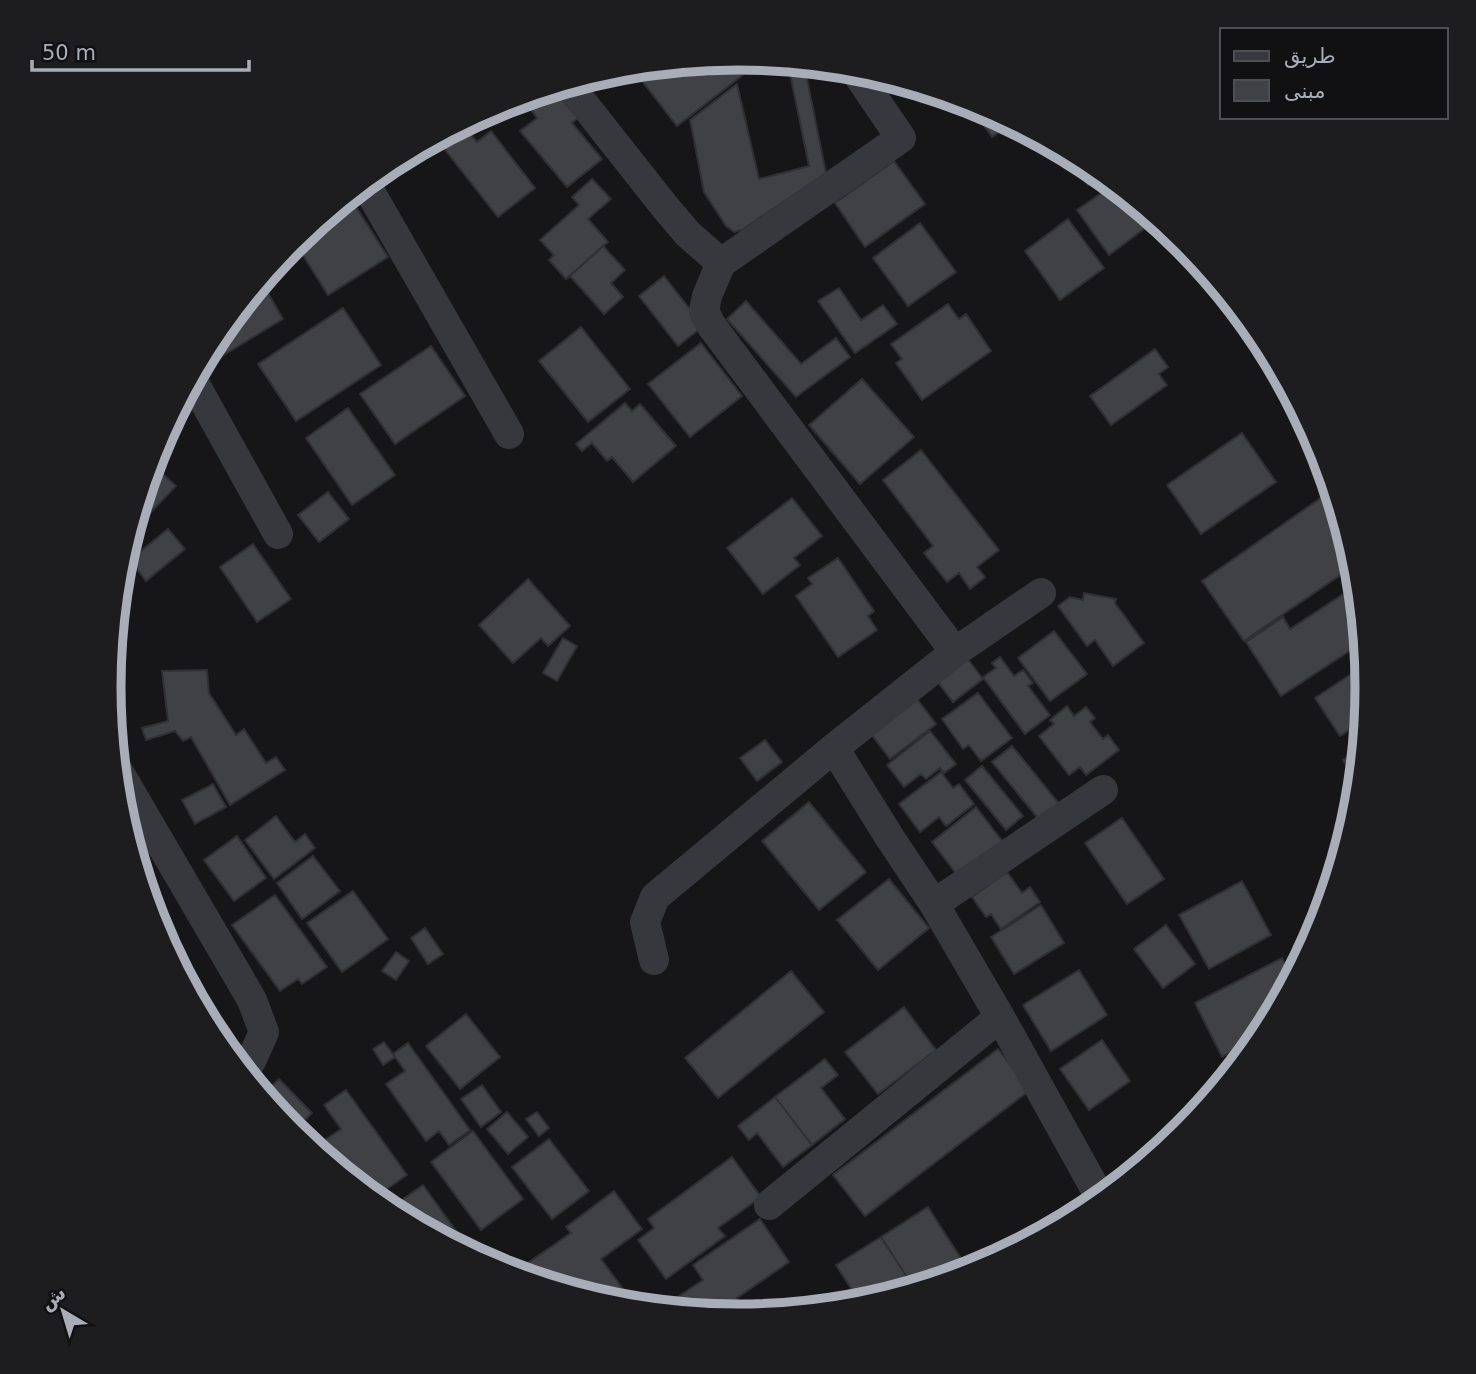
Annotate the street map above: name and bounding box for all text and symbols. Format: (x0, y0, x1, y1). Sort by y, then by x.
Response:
scale bar (32, 28, 248, 72)
legend (1220, 28, 1448, 119)
text: 50 m (42, 41, 96, 65)
text: طريق (1284, 44, 1336, 68)
text: مبنى (1284, 79, 1325, 103)
north arrow (28, 1276, 98, 1346)
text: ش (35, 1281, 70, 1315)

